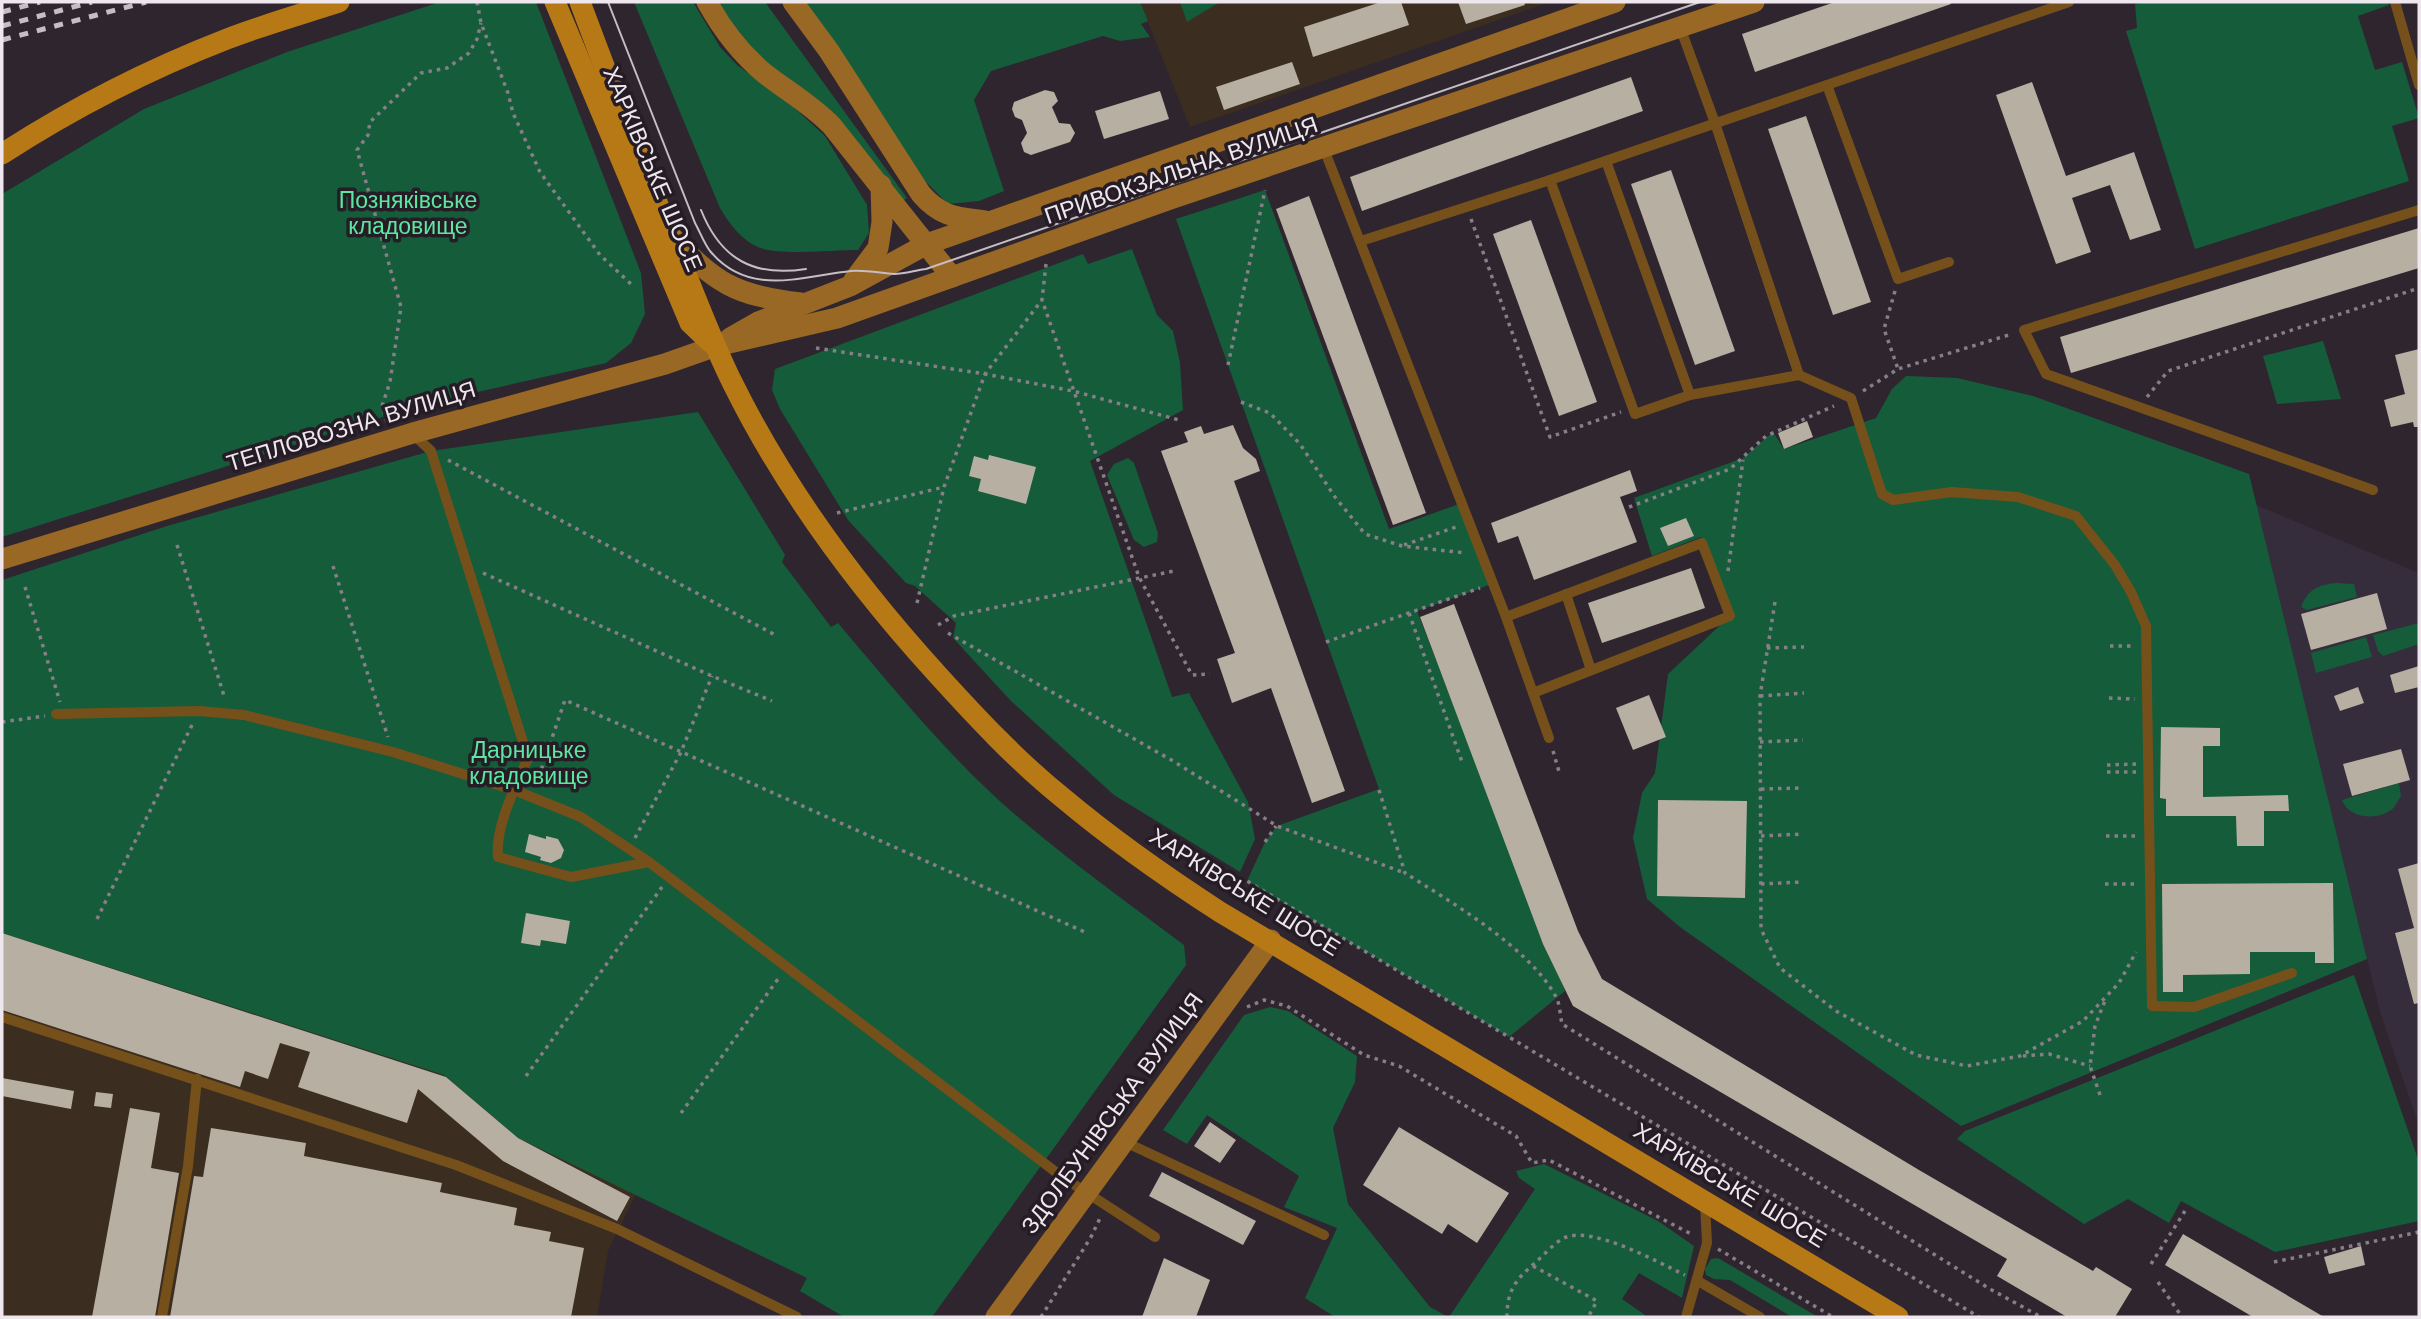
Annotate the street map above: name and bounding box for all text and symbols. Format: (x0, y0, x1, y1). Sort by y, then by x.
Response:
street label: ХАРКІВСЬКЕ ШОСЕ (597, 63, 708, 276)
street label: ПРИВОКЗАЛЬНА ВУЛИЦЯ (1041, 111, 1321, 230)
park label: Позняківське кладовище (339, 187, 477, 240)
street label: ТЕПЛОВОЗНА ВУЛИЦЯ (223, 376, 479, 477)
park label: Дарницьке кладовище (469, 737, 589, 790)
street label: ХАРКІВСЬКЕ ШОСЕ (1144, 823, 1345, 962)
street label: ЗДОЛБУНІВСЬКА ВУЛИЦЯ (1016, 988, 1209, 1239)
street label: ХАРКІВСЬКЕ ШОСЕ (1629, 1117, 1831, 1254)

